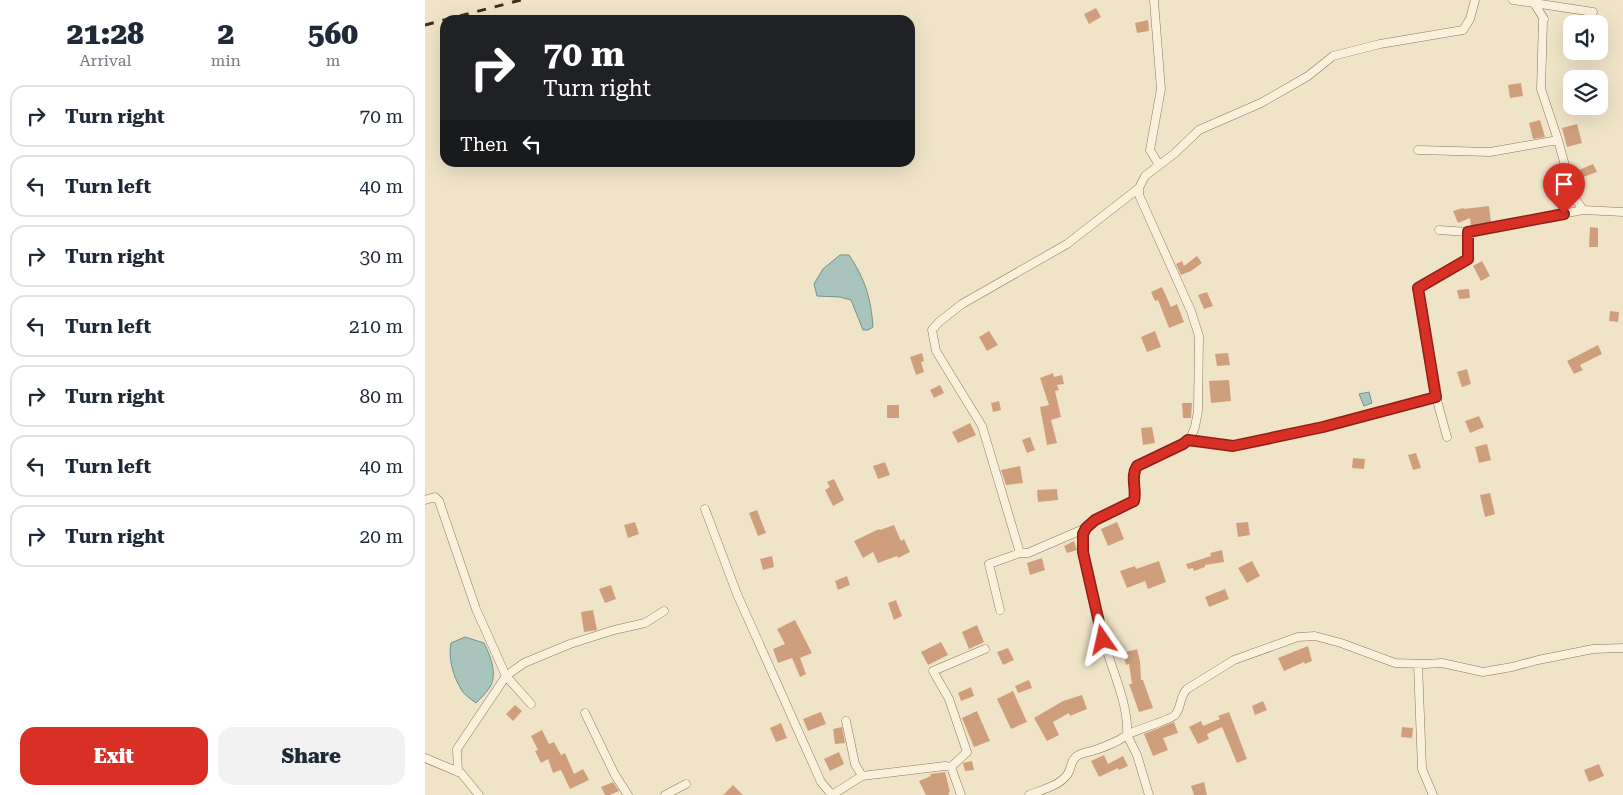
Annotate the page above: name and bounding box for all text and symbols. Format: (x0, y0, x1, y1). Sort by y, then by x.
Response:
map controls (1563, 15, 1608, 115)
button: sound (1563, 15, 1608, 60)
text: 21:28 (67, 16, 144, 51)
text: 2 (217, 16, 234, 51)
text: 560 (308, 16, 358, 51)
text: 70 m (543, 34, 625, 75)
icon: right (460, 35, 525, 100)
text: Arrival (79, 51, 131, 70)
text: min (211, 51, 241, 70)
text: m (326, 51, 340, 70)
button: layers (1563, 70, 1608, 115)
text: Turn right (543, 76, 651, 101)
icon: right (22, 102, 50, 130)
text: Turn right (65, 105, 165, 128)
text: 70 m (360, 105, 403, 128)
icon: left (518, 130, 546, 158)
text: Then (460, 133, 508, 156)
pin (1543, 163, 1585, 214)
icon: arrive (1550, 170, 1578, 198)
icon: left (22, 172, 50, 200)
text: Turn left (65, 175, 151, 198)
text: 40 m (360, 175, 403, 198)
icon: right (22, 242, 50, 270)
text: Turn right (65, 245, 165, 268)
text: 30 m (360, 245, 403, 268)
icon: left (22, 312, 50, 340)
text: Turn left (65, 315, 151, 338)
text: 210 m (349, 315, 403, 338)
icon: right (22, 382, 50, 410)
text: Turn right (65, 385, 165, 408)
text: 80 m (360, 385, 403, 408)
icon: left (22, 452, 50, 480)
text: Turn left (65, 455, 151, 478)
text: 40 m (360, 455, 403, 478)
icon: right (22, 522, 50, 550)
text: Turn right (65, 525, 165, 548)
text: 20 m (360, 525, 403, 548)
position arrow (1076, 613, 1128, 665)
button: Exit (20, 727, 208, 785)
button: Share (218, 727, 405, 785)

